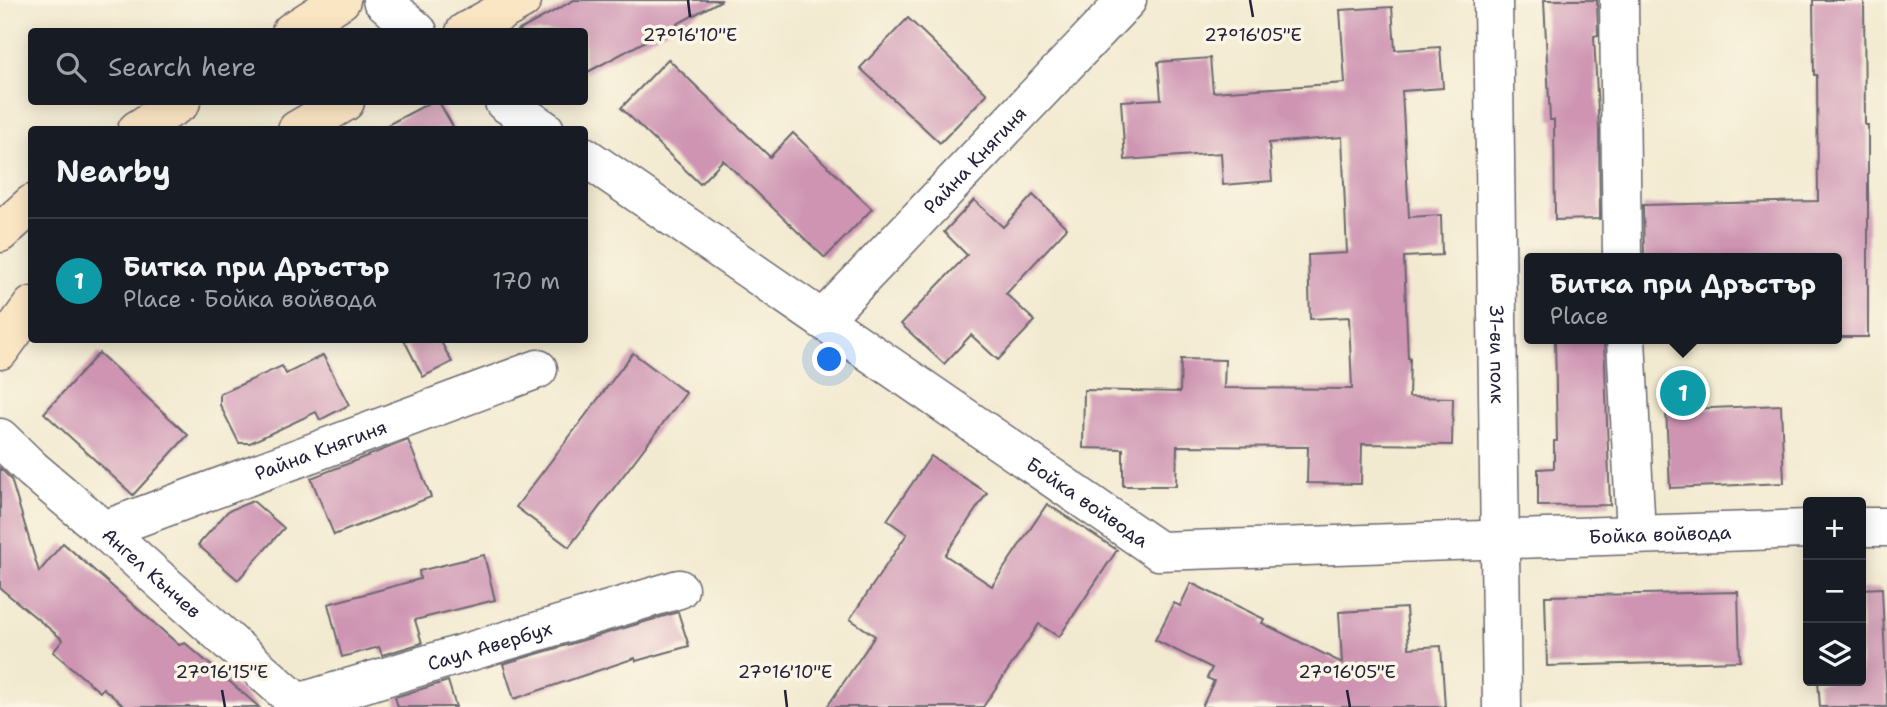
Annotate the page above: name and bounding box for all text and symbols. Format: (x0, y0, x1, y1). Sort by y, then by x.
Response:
text: 27°16'10"E (643, 23, 737, 47)
text: 27°16'05"E (1204, 23, 1302, 47)
search box (28, 28, 588, 105)
icon: search (52, 48, 90, 86)
text: Search here (108, 49, 257, 84)
street label: Райна Княгиня (918, 101, 1032, 219)
text: Nearby (56, 151, 171, 192)
text: Битка при Дръстър (123, 249, 389, 284)
popup (1524, 253, 1842, 344)
text: 1 (74, 266, 84, 296)
text: 170 m (492, 266, 560, 296)
text: Битка при Дръстър (1550, 266, 1816, 301)
text: Place · Бойка войвода (123, 284, 377, 314)
text: Place (1550, 301, 1608, 331)
street label: 31-ви полк (1484, 304, 1511, 404)
your location (812, 342, 846, 376)
pin: 1 (1660, 367, 1706, 419)
street label: Райна Княгиня (251, 414, 390, 486)
street label: Бойка войвода (1022, 451, 1154, 553)
map controls (1803, 497, 1866, 686)
button: + (1803, 497, 1866, 560)
street label: Бойка войвода (1588, 519, 1732, 549)
street label: Ангел Кънчев (97, 522, 206, 623)
button: − (1803, 560, 1866, 623)
street label: Саул Авербух (424, 615, 555, 676)
button: layers (1803, 623, 1866, 686)
text: 27°16'15"E (176, 660, 268, 684)
text: 27°16'10"E (738, 660, 832, 684)
text: 27°16'05"E (1298, 660, 1396, 684)

